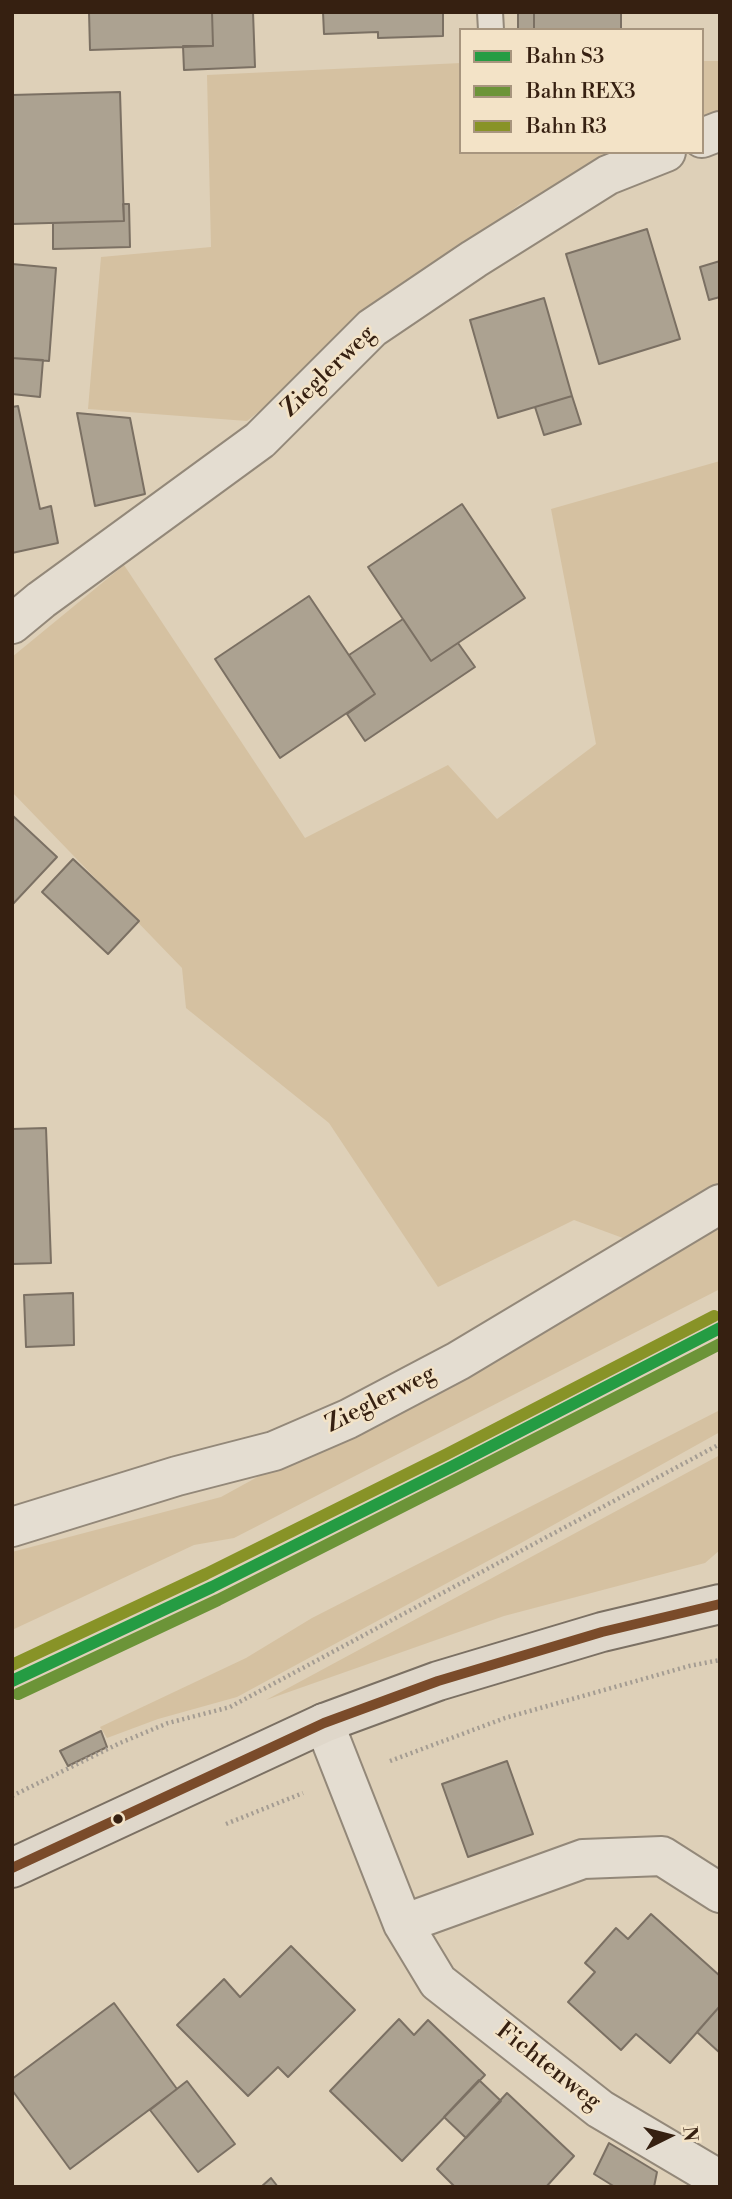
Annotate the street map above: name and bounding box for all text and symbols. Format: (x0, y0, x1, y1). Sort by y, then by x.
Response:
legend (459, 28, 704, 154)
text: Bahn S3 (526, 44, 604, 70)
text: Bahn REX3 (526, 79, 636, 105)
text: Bahn R3 (526, 114, 607, 140)
street label: Zieglerweg (276, 320, 382, 424)
street label: Zieglerweg (321, 1360, 441, 1440)
unlabelled marker (111, 1812, 125, 1826)
street label: Fichtenweg (490, 2017, 606, 2117)
north arrow (634, 2101, 704, 2171)
text: N (677, 2125, 703, 2143)

